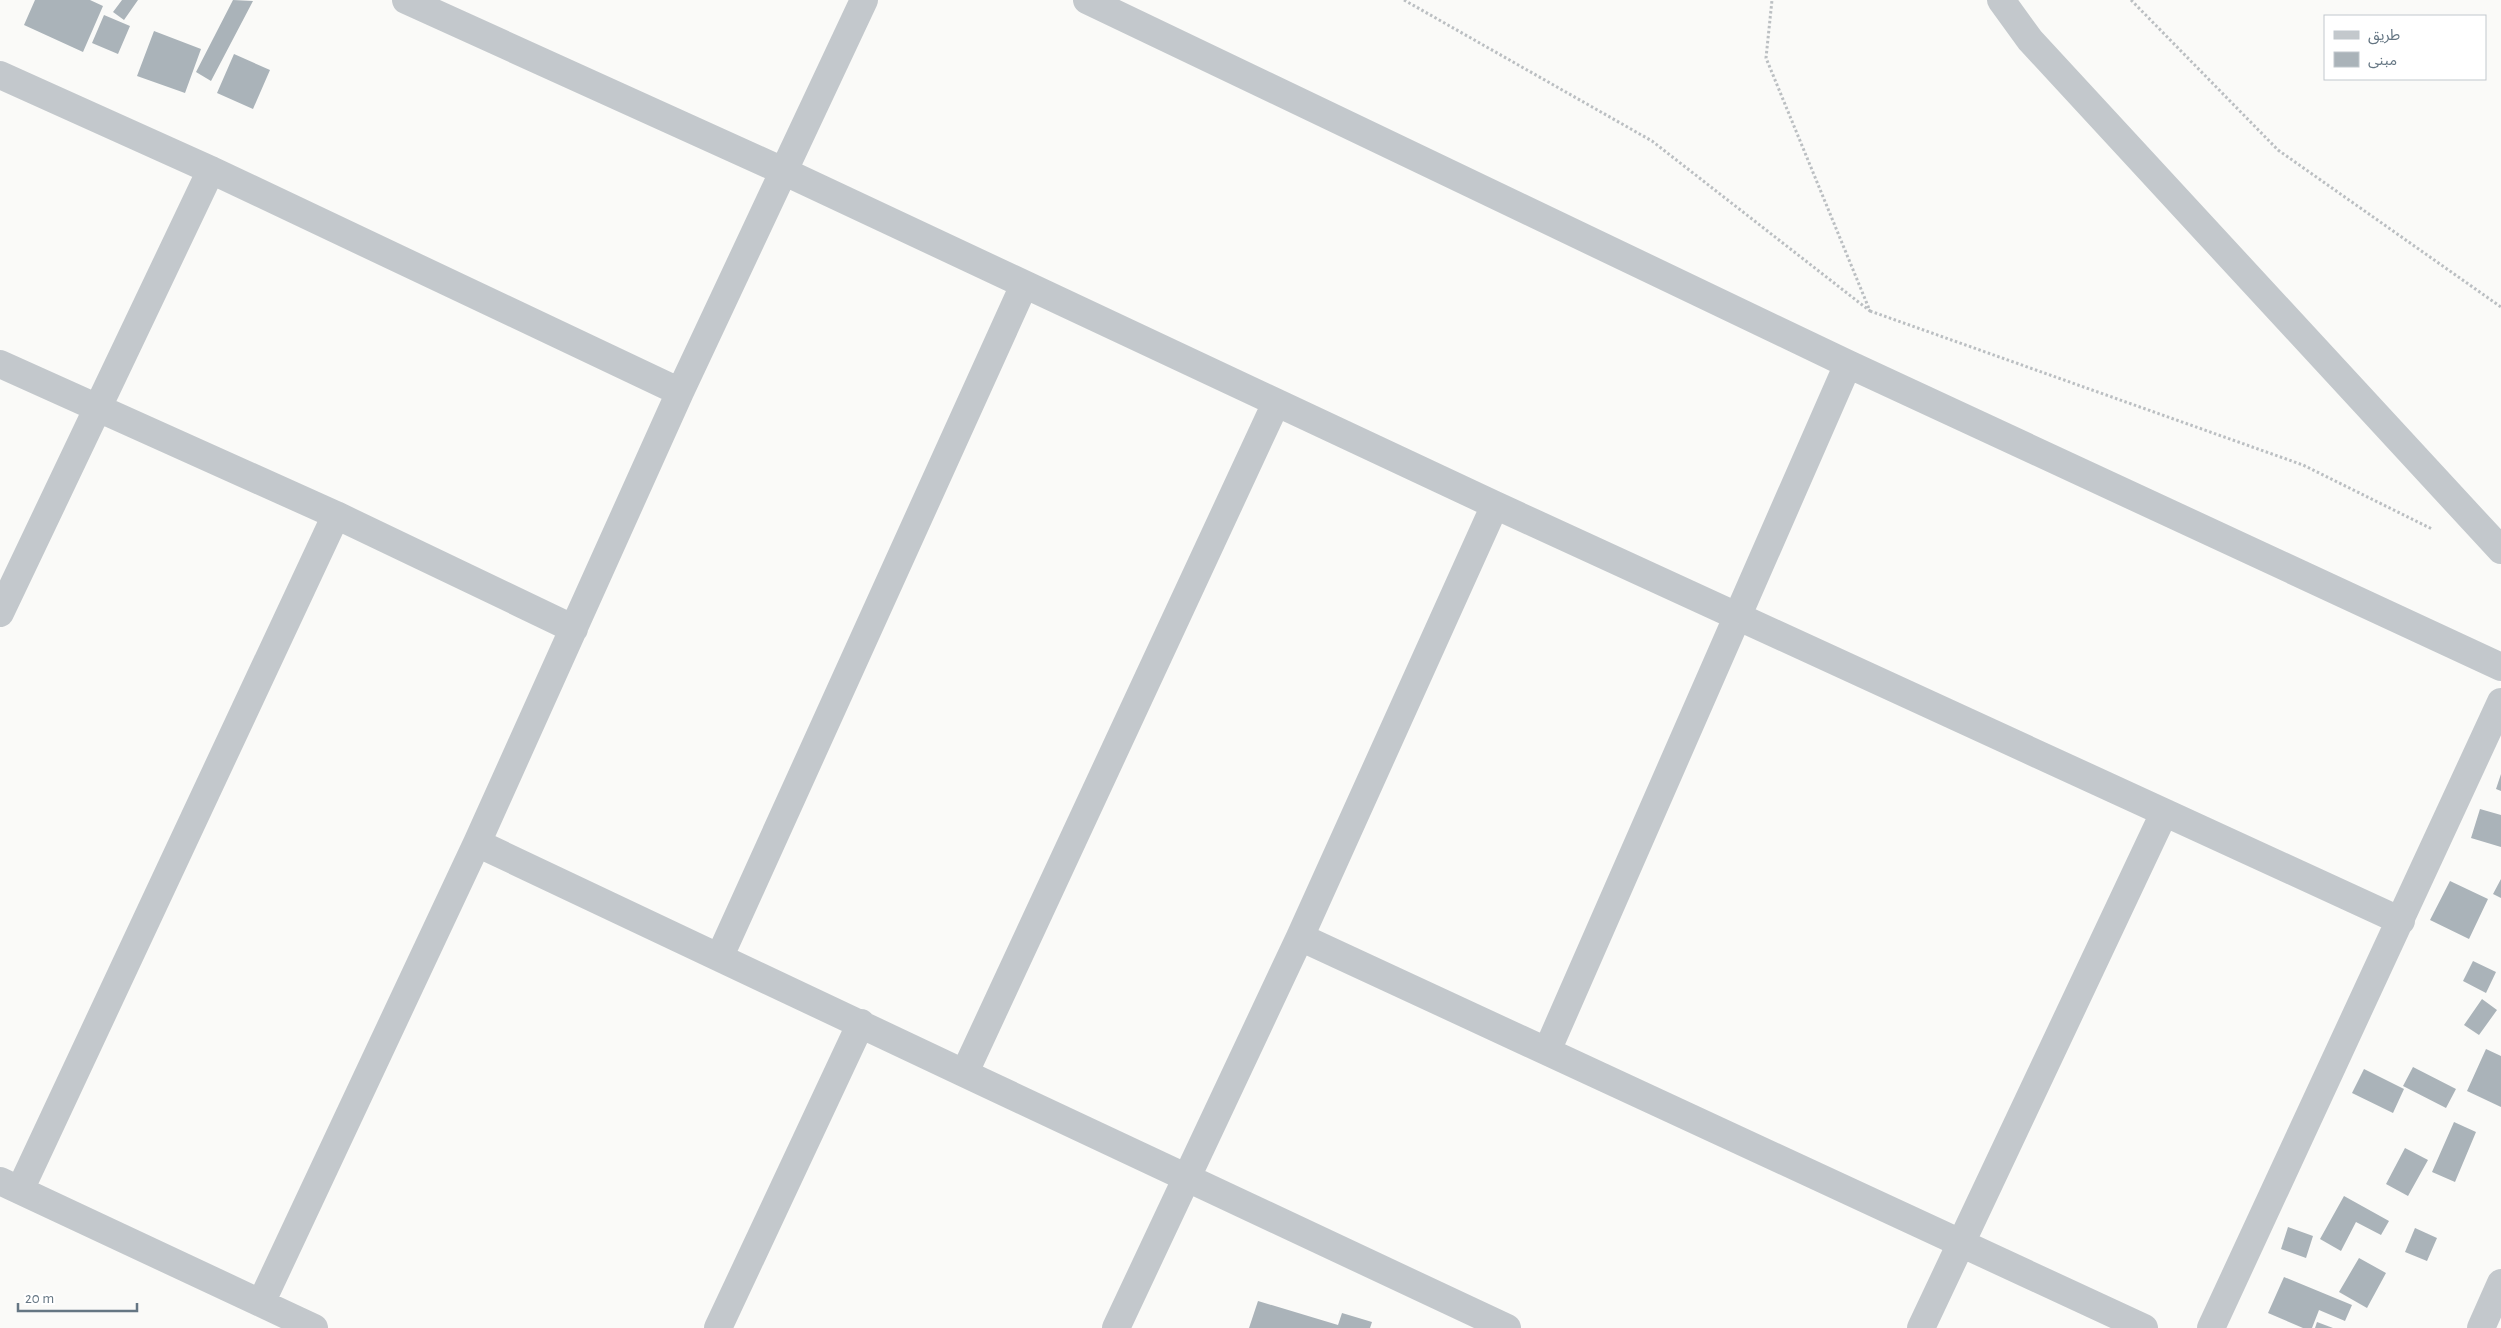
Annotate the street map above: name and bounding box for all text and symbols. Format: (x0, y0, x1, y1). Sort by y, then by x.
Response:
legend (2324, 15, 2486, 80)
text: طريق (2368, 28, 2400, 45)
text: مبنى (2368, 53, 2397, 69)
scale bar (18, 1280, 136, 1312)
text: 20 m (25, 1291, 54, 1306)

